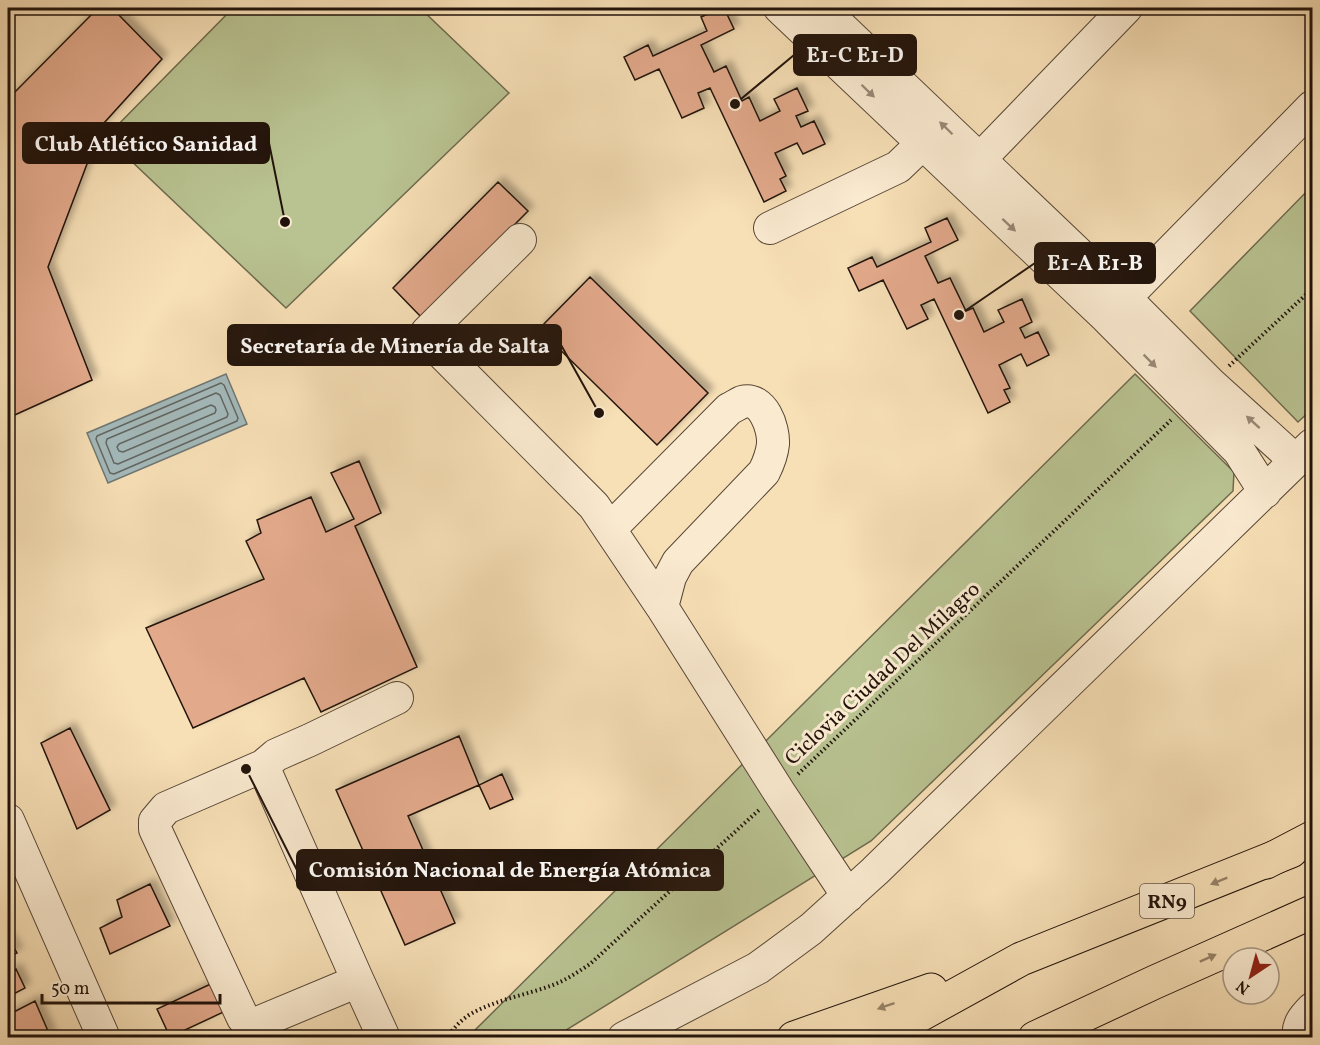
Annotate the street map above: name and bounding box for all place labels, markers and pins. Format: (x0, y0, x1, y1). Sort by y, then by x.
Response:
callout: E1-C E1-D (794, 35, 916, 75)
callout: Club Atlético Sanidad (23, 123, 269, 163)
callout: E1-A E1-B (1035, 243, 1155, 283)
callout: Secretaría de Minería de Salta (228, 325, 561, 365)
callout: Comisión Nacional de Energía Atómica (297, 850, 723, 890)

